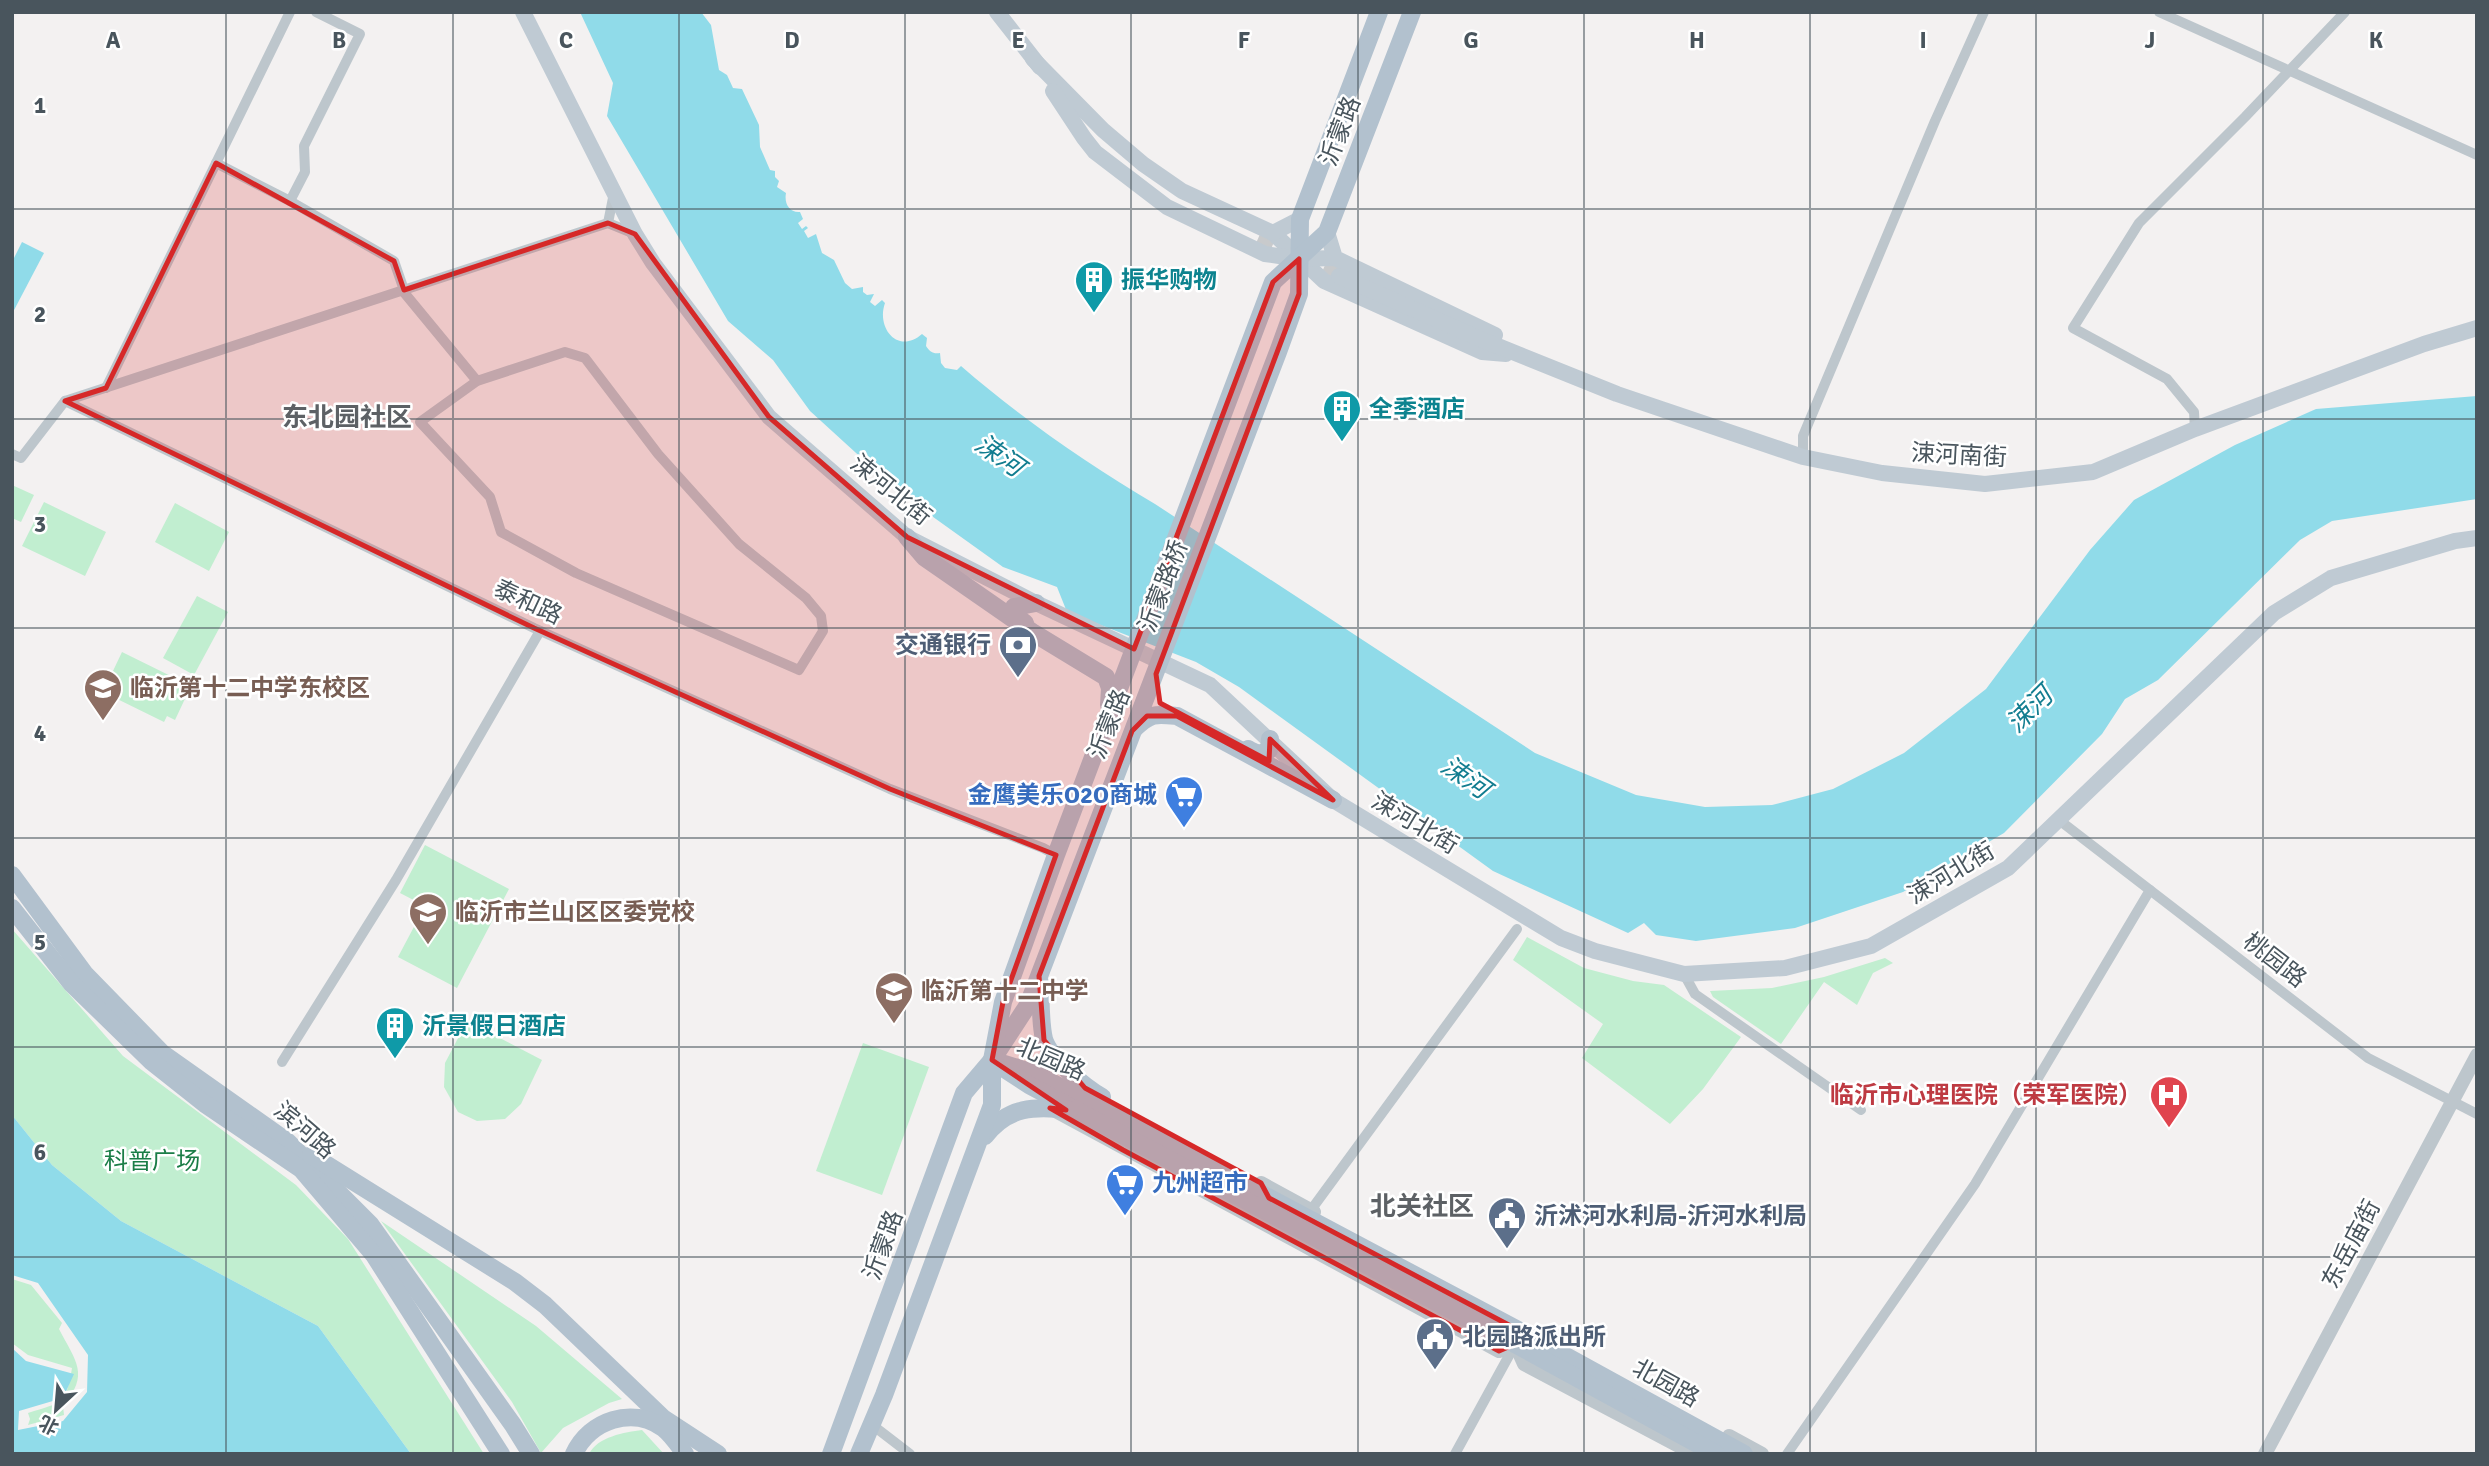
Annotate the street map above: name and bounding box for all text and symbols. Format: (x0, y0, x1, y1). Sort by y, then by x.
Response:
text: A (106, 26, 121, 55)
text: B (332, 26, 346, 55)
text: C (559, 26, 573, 55)
text: D (784, 26, 800, 55)
text: E (1011, 26, 1025, 55)
text: F (1238, 26, 1250, 55)
text: G (1463, 26, 1479, 55)
text: H (1689, 26, 1705, 55)
text: I (1919, 26, 1927, 55)
text: J (2145, 26, 2155, 55)
text: K (2369, 26, 2384, 55)
text: 1 (34, 91, 46, 120)
street label: 沂蒙路 (1313, 92, 1367, 170)
building icon: 振华购物 (1073, 259, 1115, 314)
place label: 振华购物 (1121, 265, 1217, 295)
text: 2 (34, 300, 46, 329)
building icon: 全季酒店 (1321, 388, 1363, 443)
place label: 全季酒店 (1369, 394, 1465, 424)
district label: 东北园社区 (282, 402, 412, 434)
water label: 涑河 (969, 428, 1034, 487)
street label: 涑河南街 (1910, 438, 2008, 472)
street label: 涑河北街 (844, 448, 938, 532)
text: 3 (34, 510, 46, 539)
street label: 沂蒙路桥 (1132, 536, 1194, 636)
street label: 泰和路 (489, 573, 567, 631)
bank icon: 交通银行 (997, 624, 1039, 679)
place label: 交通银行 (895, 630, 991, 660)
school or university icon: 临沂第十二中学东校区 (82, 667, 124, 722)
place label: 临沂第十二中学东校区 (130, 673, 370, 703)
water label: 涑河 (2000, 677, 2063, 740)
street label: 沂蒙路 (1082, 685, 1136, 763)
text: 4 (34, 719, 46, 748)
water label: 涑河 (1435, 750, 1500, 809)
supermarket icon: 金鹰美乐O2O商城 (1163, 774, 1205, 829)
place label: 金鹰美乐O2O商城 (968, 780, 1157, 810)
street label: 涑河北街 (1366, 785, 1464, 861)
street label: 涑河北街 (1902, 835, 2000, 911)
school or university icon: 临沂市兰山区区委党校 (407, 891, 449, 946)
place label: 临沂市兰山区区委党校 (455, 897, 695, 927)
street label: 桃园路 (2237, 926, 2313, 994)
text: 5 (34, 928, 46, 957)
school or university icon: 临沂第十二中学 (873, 970, 915, 1025)
place label: 临沂第十二中学 (921, 976, 1089, 1006)
building icon: 沂景假日酒店 (374, 1005, 416, 1060)
place label: 沂景假日酒店 (422, 1011, 566, 1041)
street label: 北园路 (1012, 1031, 1090, 1087)
hospital icon: 临沂市心理医院（荣军医院） (2148, 1074, 2190, 1129)
place label: 临沂市心理医院（荣军医院） (1830, 1080, 2142, 1110)
street label: 滨河路 (268, 1095, 342, 1165)
text: 6 (34, 1138, 46, 1167)
park label: 科普广场 (104, 1146, 200, 1176)
supermarket icon: 九州超市 (1104, 1162, 1146, 1217)
place label: 九州超市 (1152, 1168, 1248, 1198)
district label: 北关社区 (1370, 1191, 1474, 1223)
public building icon: 沂沭河水利局-沂河水利局 (1486, 1195, 1528, 1250)
street label: 东岳庙街 (2315, 1195, 2387, 1293)
place label: 沂沭河水利局-沂河水利局 (1534, 1201, 1807, 1231)
street label: 沂蒙路 (857, 1206, 909, 1284)
public building icon: 北园路派出所 (1414, 1316, 1456, 1371)
place label: 北园路派出所 (1462, 1322, 1606, 1352)
street label: 北园路 (1627, 1352, 1705, 1414)
north arrow (21, 1375, 91, 1445)
text: 北 (35, 1409, 63, 1439)

